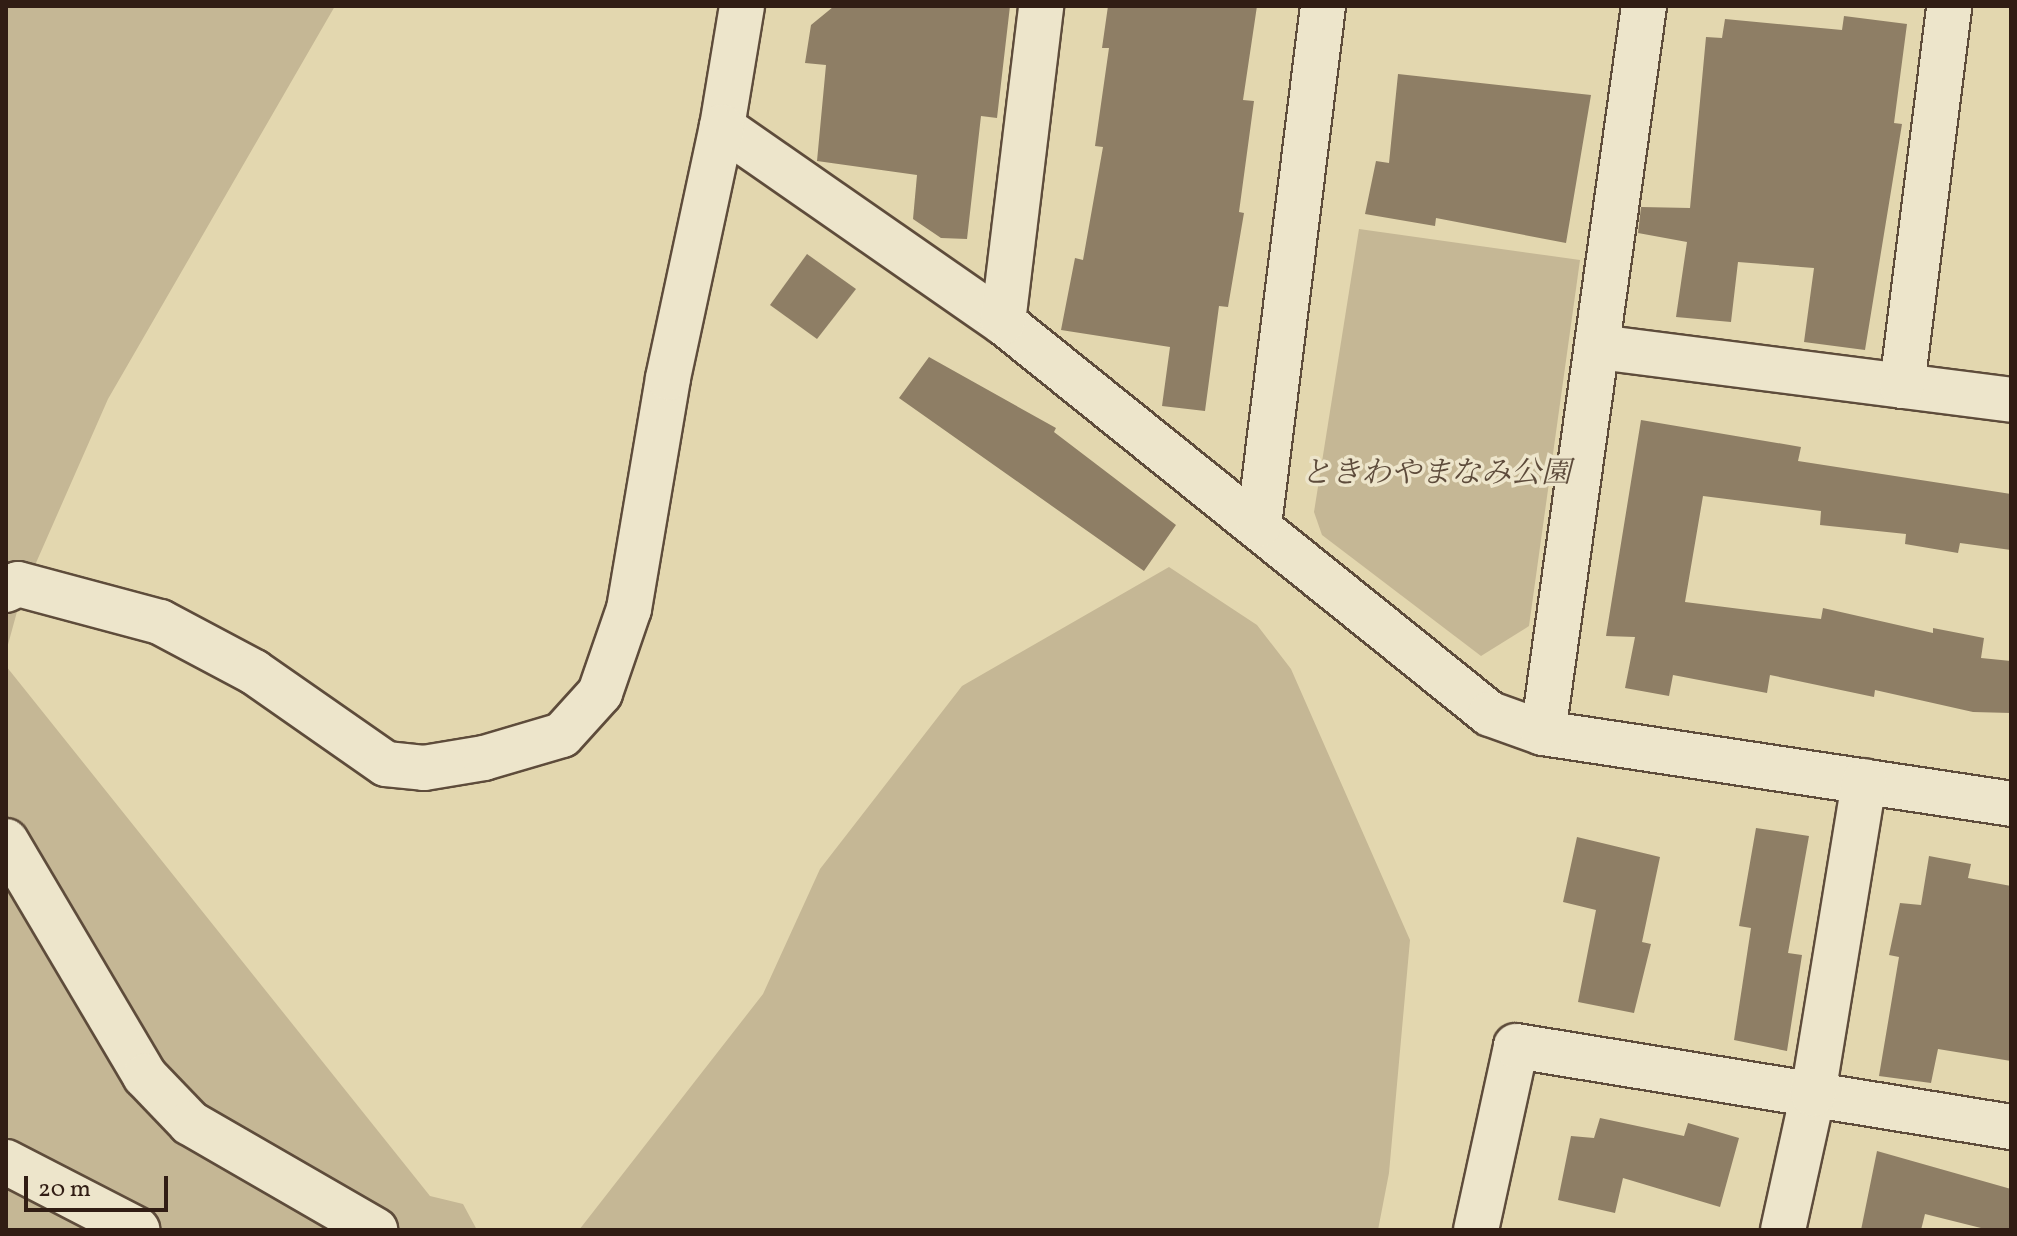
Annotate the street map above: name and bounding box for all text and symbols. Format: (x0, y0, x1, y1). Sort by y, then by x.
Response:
park label: ときわやまなみ公園 (1301, 456, 1571, 492)
scale bar (28, 1160, 172, 1210)
text: 20 m (38, 1173, 91, 1207)

